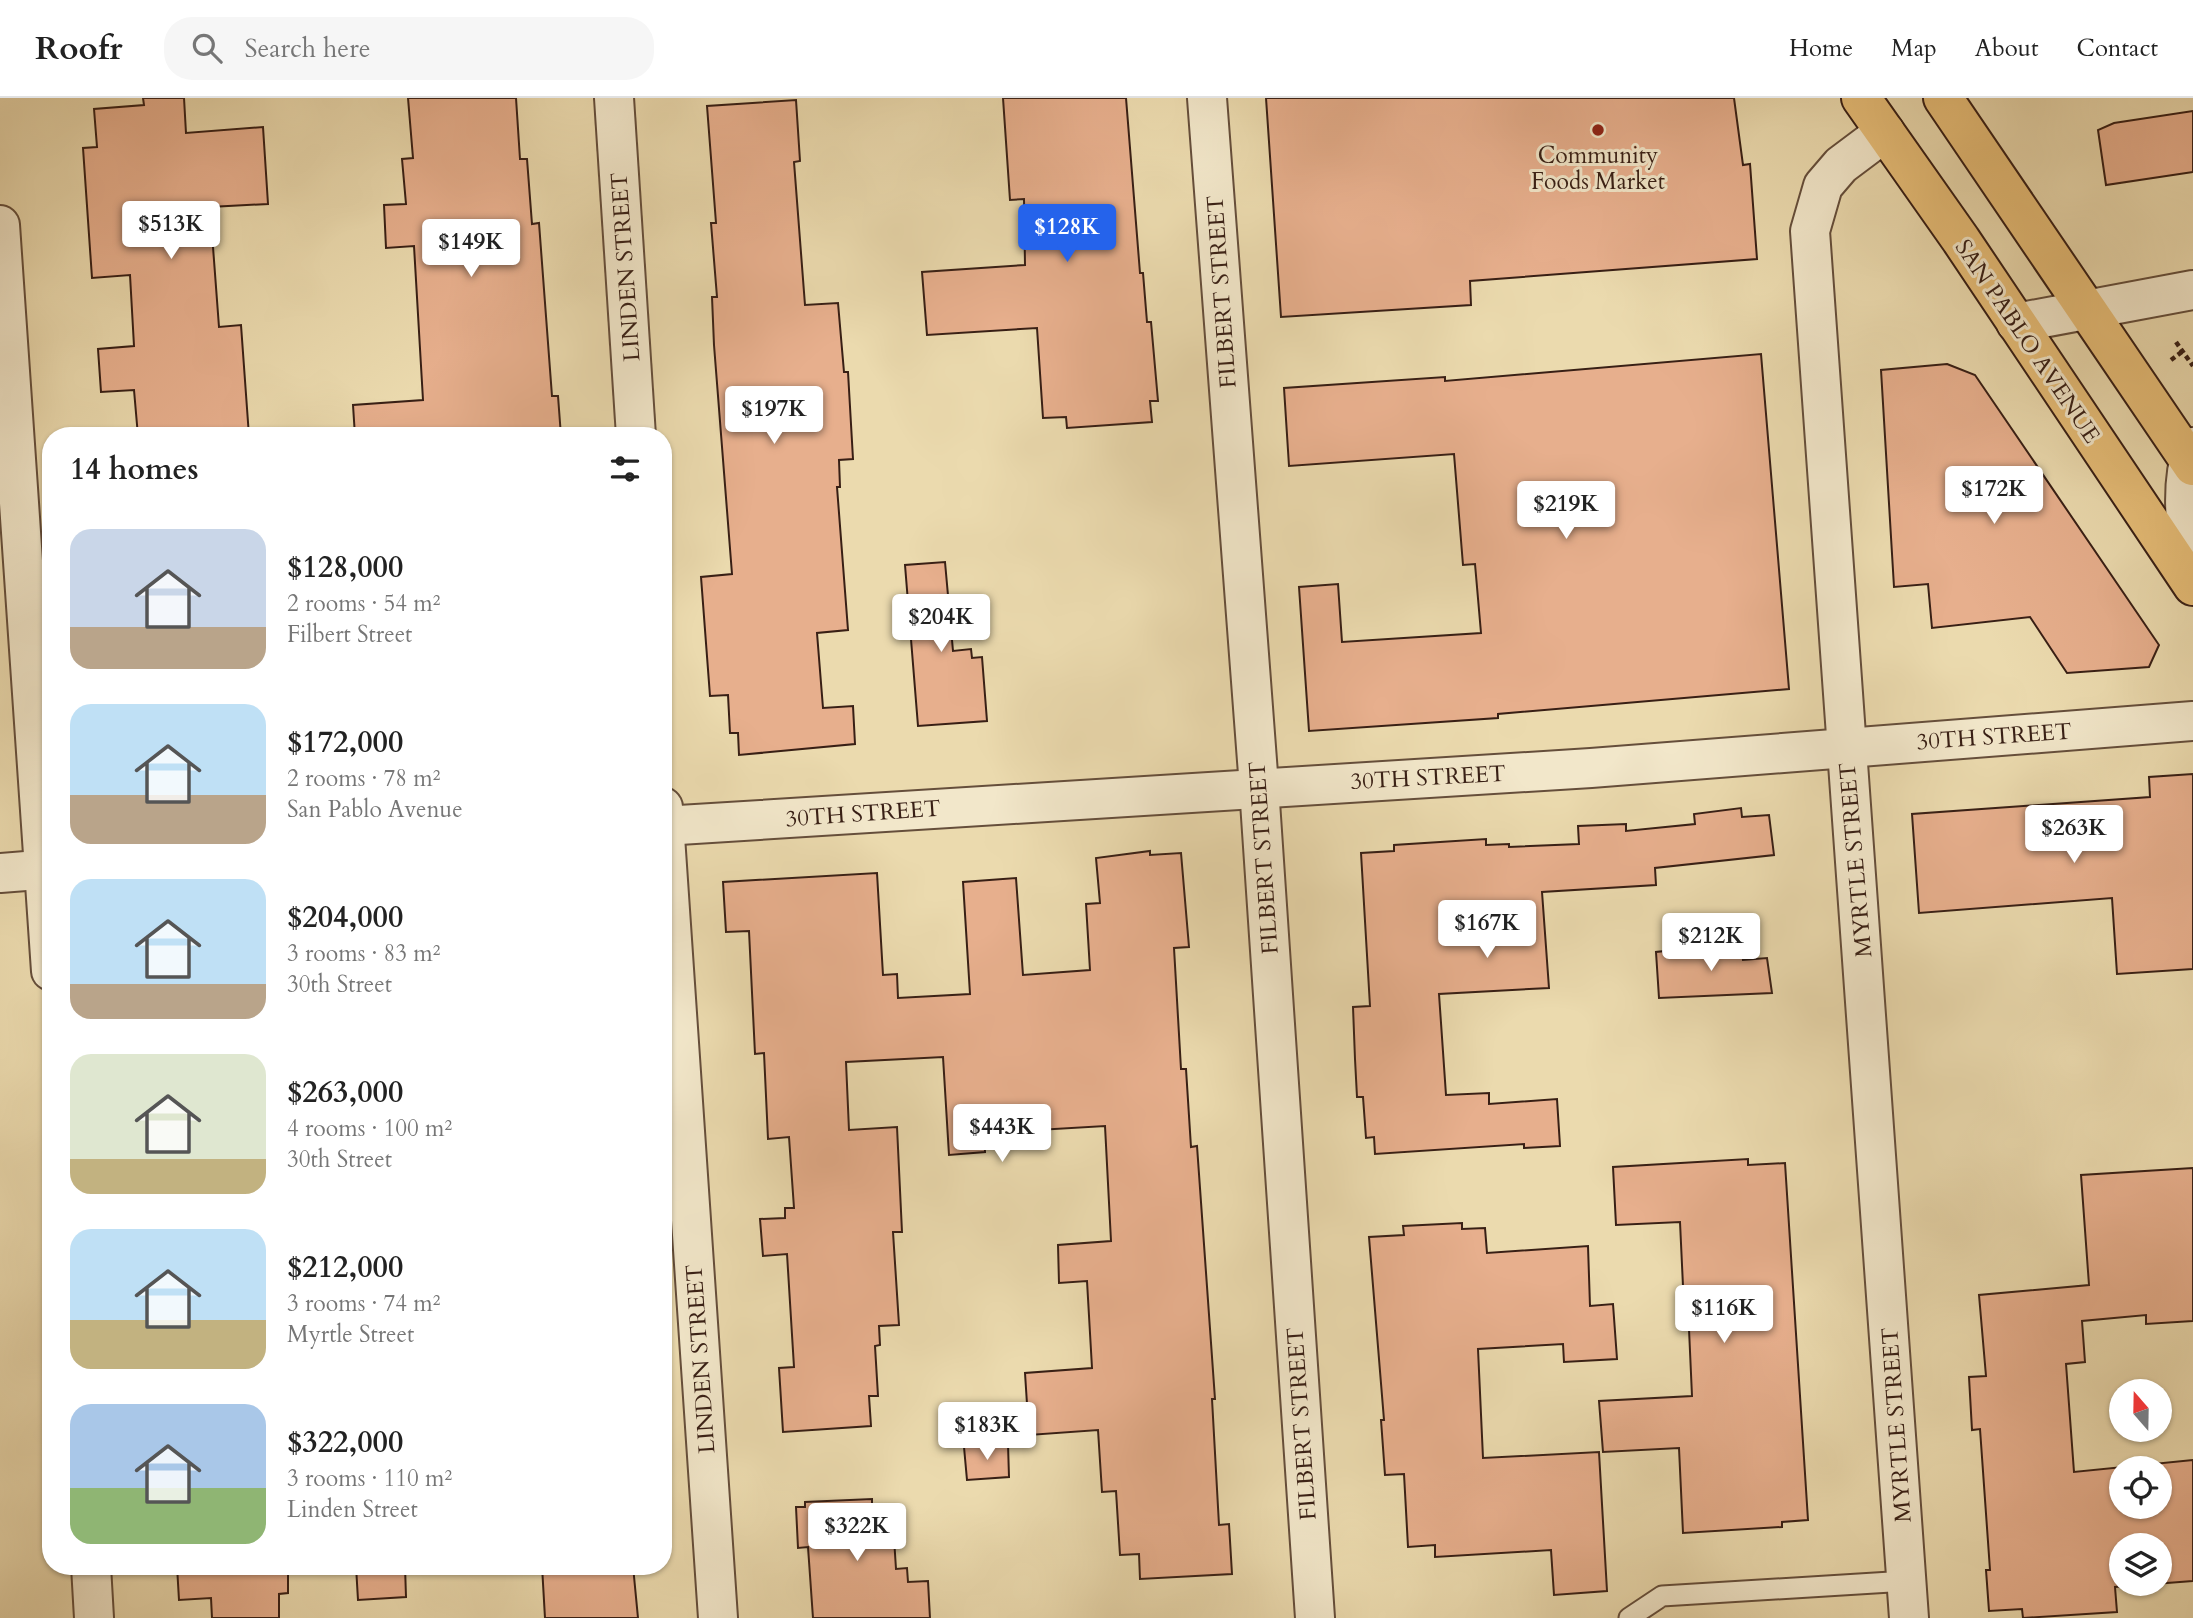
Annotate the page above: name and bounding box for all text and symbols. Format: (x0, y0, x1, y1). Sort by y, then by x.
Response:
search box (164, 17, 654, 80)
text: Roofr (35, 26, 122, 71)
icon: search (188, 29, 226, 67)
text: Search here (244, 31, 370, 66)
text: Home (1789, 32, 1853, 65)
text: Map (1891, 32, 1937, 65)
text: About (1975, 32, 2039, 65)
text: Contact (2077, 32, 2158, 65)
marker: Community Foods Market (1590, 122, 1606, 138)
place label: Community Foods Market (1531, 140, 1665, 197)
street label: LINDEN STREET (603, 171, 648, 363)
street label: FILBERT STREET (1199, 194, 1244, 389)
pin: $513K (122, 202, 220, 261)
pin: $128K (1018, 204, 1116, 264)
text: $513K (138, 208, 204, 239)
text: $128K (1034, 211, 1100, 242)
pin: $149K (422, 220, 520, 279)
text: $149K (438, 226, 504, 257)
street label: SAN PABLO AVENUE (1948, 233, 2107, 449)
pin: $197K (725, 386, 823, 446)
text: $197K (741, 393, 807, 424)
text: 14 homes (70, 449, 199, 490)
icon: filters (606, 450, 644, 488)
pin: $172K (1945, 466, 2043, 526)
text: $172K (1961, 473, 2027, 504)
pin: $219K (1517, 482, 1615, 541)
text: $219K (1533, 488, 1599, 519)
text: $128,000 (287, 547, 403, 588)
icon: home (126, 557, 210, 641)
text: 2 rooms · 54 m² (287, 588, 440, 619)
pin: $204K (892, 594, 990, 654)
text: $204K (908, 601, 974, 632)
text: Filbert Street (287, 619, 412, 650)
street label: 30TH STREET (1915, 716, 2073, 757)
text: $172,000 (287, 722, 403, 763)
icon: home (126, 732, 210, 816)
street label: 30TH STREET (1350, 758, 1507, 797)
street label: FILBERT STREET (1241, 760, 1286, 955)
street label: MYRTLE STREET (1832, 761, 1879, 959)
text: 2 rooms · 78 m² (287, 763, 440, 794)
street label: 30TH STREET (784, 793, 942, 834)
text: San Pablo Avenue (287, 794, 463, 825)
pin: $263K (2025, 806, 2123, 865)
text: $263K (2041, 812, 2107, 843)
text: $204,000 (287, 897, 403, 938)
pin: $167K (1438, 900, 1536, 960)
icon: home (126, 907, 210, 991)
text: $167K (1454, 907, 1520, 938)
pin: $212K (1662, 914, 1760, 973)
text: $212K (1678, 920, 1744, 951)
text: 3 rooms · 83 m² (287, 938, 440, 969)
text: 30th Street (287, 969, 392, 1000)
text: $263,000 (287, 1072, 403, 1113)
icon: home (126, 1082, 210, 1166)
pin: $443K (953, 1104, 1051, 1164)
text: $443K (969, 1111, 1035, 1142)
text: 4 rooms · 100 m² (287, 1113, 452, 1144)
text: 30th Street (287, 1144, 392, 1175)
text: $212,000 (287, 1247, 403, 1288)
icon: home (126, 1257, 210, 1341)
street label: LINDEN STREET (678, 1263, 723, 1455)
pin: $116K (1675, 1286, 1773, 1345)
text: 3 rooms · 74 m² (287, 1288, 440, 1319)
text: $116K (1691, 1292, 1757, 1323)
text: Myrtle Street (287, 1319, 414, 1350)
street label: FILBERT STREET (1279, 1326, 1324, 1521)
street label: MYRTLE STREET (1874, 1326, 1919, 1524)
north arrow (2109, 1379, 2172, 1442)
map controls (2109, 1379, 2172, 1596)
pin: $183K (938, 1402, 1036, 1462)
text: $183K (954, 1409, 1020, 1440)
text: $322,000 (287, 1422, 403, 1463)
icon: home (126, 1432, 210, 1516)
button: locate (2109, 1456, 2172, 1519)
text: 3 rooms · 110 m² (287, 1463, 452, 1494)
text: Linden Street (287, 1494, 418, 1525)
pin: $322K (808, 1504, 906, 1563)
text: $322K (824, 1510, 890, 1541)
button: layers (2109, 1533, 2172, 1596)

